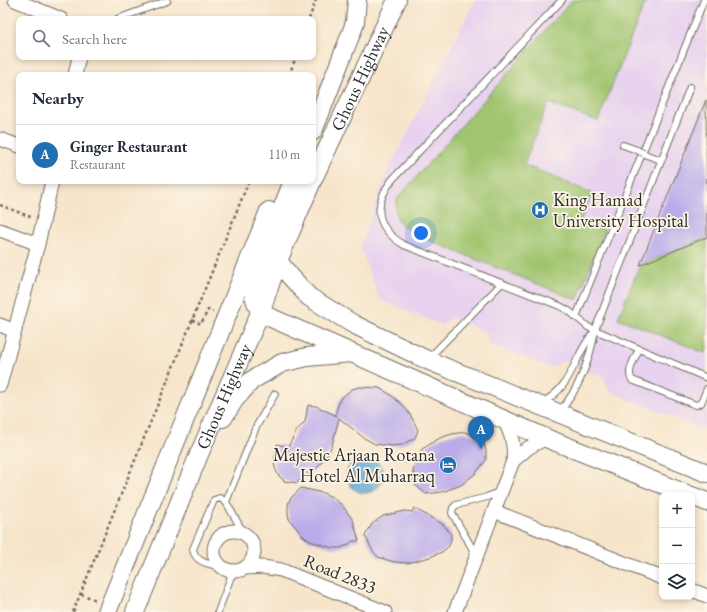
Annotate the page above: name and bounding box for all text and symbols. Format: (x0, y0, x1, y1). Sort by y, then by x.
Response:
search box (16, 16, 316, 60)
street label: Ghous Highway (325, 22, 394, 134)
icon: search (30, 27, 52, 49)
text: Search here (62, 29, 127, 48)
text: Nearby (32, 87, 84, 109)
text: Ginger Restaurant (70, 137, 187, 156)
text: A (40, 146, 50, 163)
text: 110 m (269, 146, 300, 163)
text: Restaurant (70, 156, 125, 173)
place label: King Hamad University Hospital (553, 188, 688, 232)
hospital icon: King Hamad University Hospital (530, 200, 550, 220)
your location (411, 223, 431, 243)
street label: Ghous Highway (191, 340, 256, 453)
pin: A (468, 416, 494, 449)
place label: Majestic Arjaan Rotana Hotel Al Muharraq (273, 443, 436, 487)
hotel icon: Majestic Arjaan Rotana Hotel Al Muharraq (438, 455, 458, 475)
map controls (659, 492, 695, 600)
button: + (659, 492, 695, 528)
button: − (659, 528, 695, 564)
street label: Road 2833 (301, 549, 380, 598)
button: layers (659, 564, 695, 600)

